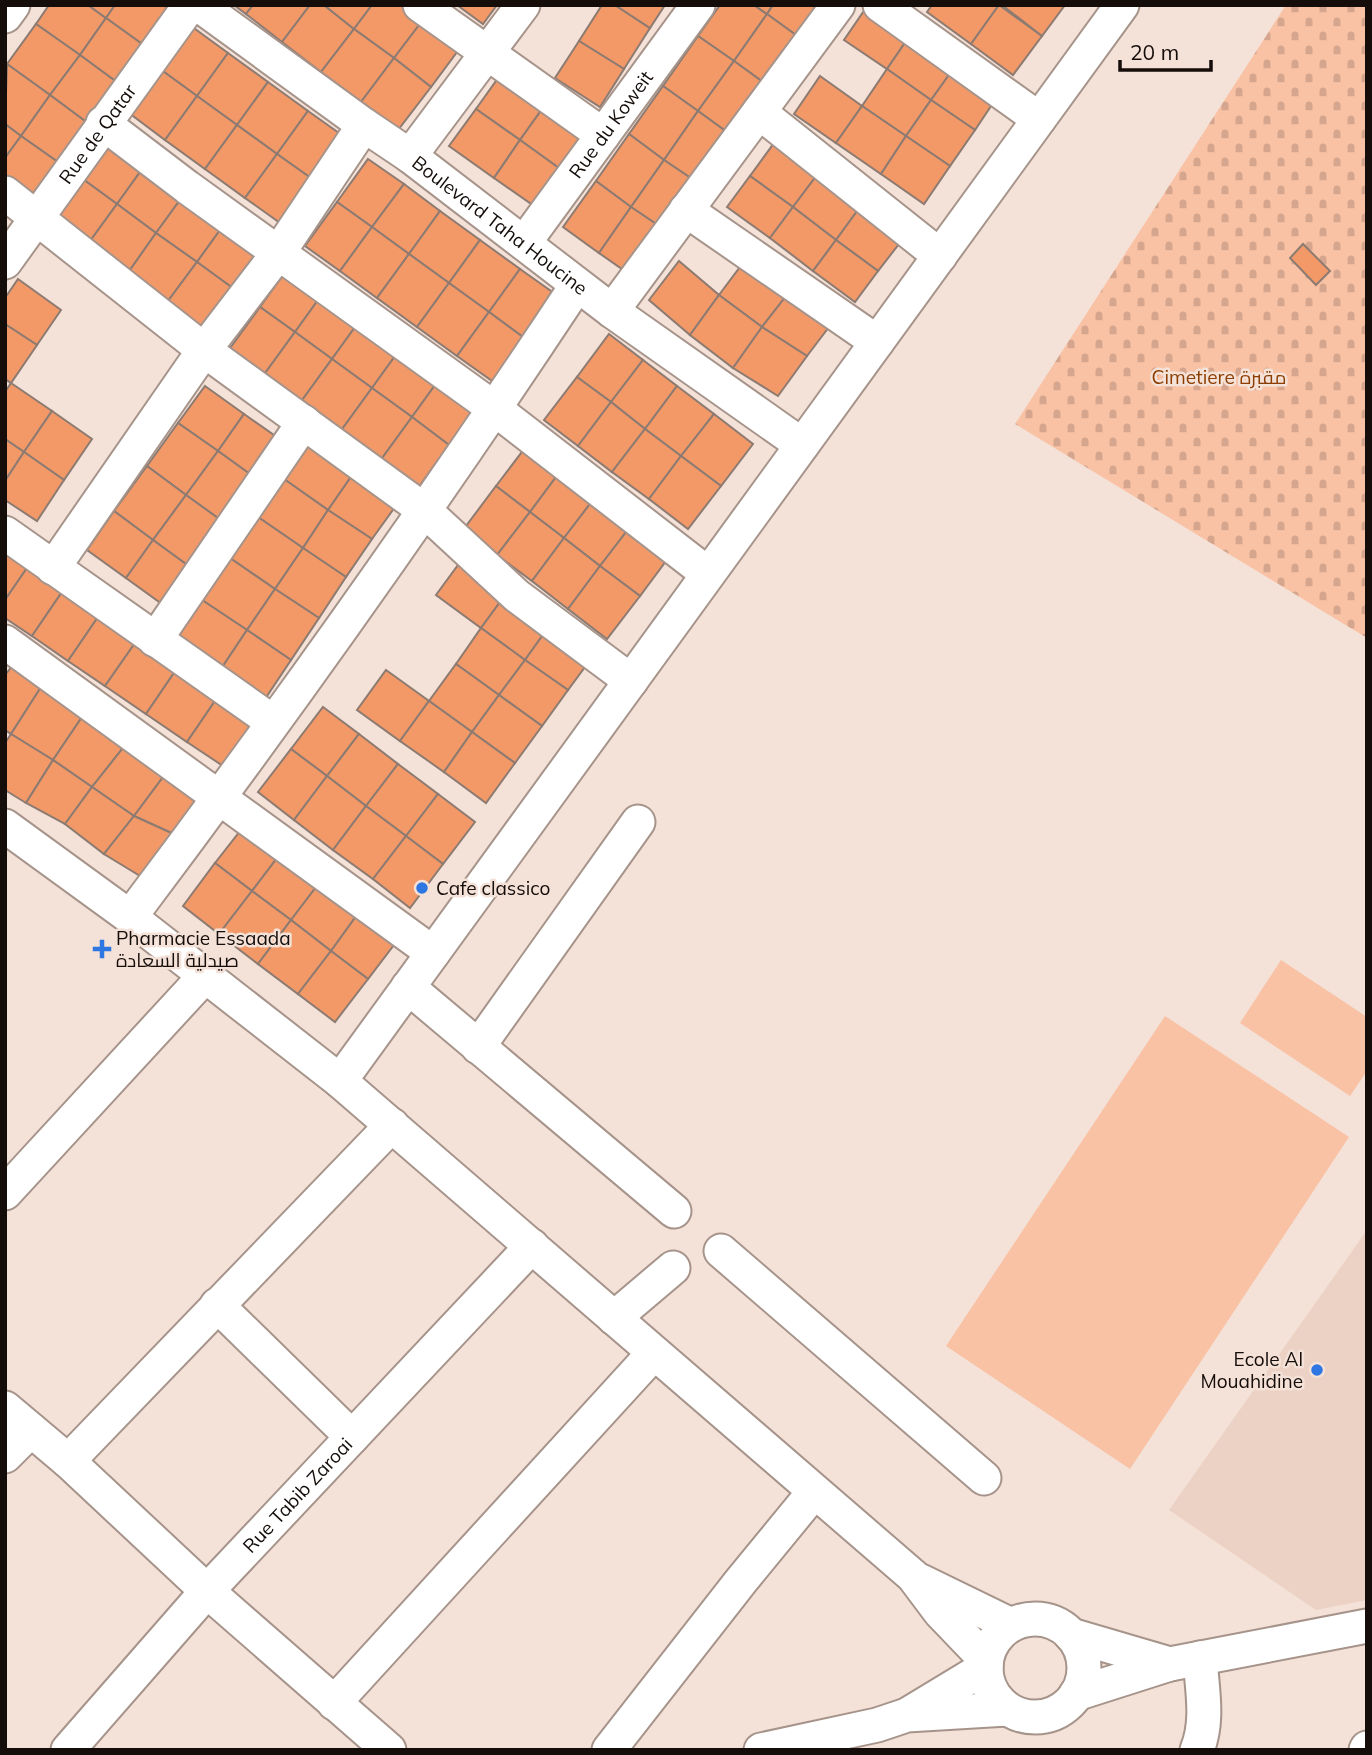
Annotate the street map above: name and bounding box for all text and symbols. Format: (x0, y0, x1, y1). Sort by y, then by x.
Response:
scale bar (1120, 28, 1211, 72)
text: 20 m (1130, 39, 1179, 65)
street label: Rue du Koweit (564, 66, 658, 183)
street label: Rue de Qatar (53, 79, 141, 188)
street label: Boulevard Taha Houcine (408, 150, 593, 300)
park label: Cimetiere مقبرة (1152, 365, 1286, 389)
place label: Cafe classico (436, 876, 550, 900)
marker: Cafe classico (414, 880, 430, 896)
place label: Pharmacie Essaada صيدلية السعادة (116, 926, 291, 972)
marker: Pharmacie Essaada صيدلية السعادة (94, 941, 110, 957)
place label: Ecole Al Mouahidine (1200, 1347, 1303, 1393)
marker: Ecole Al Mouahidine (1309, 1362, 1325, 1378)
street label: Rue Tabib Zaroai (237, 1432, 357, 1558)

